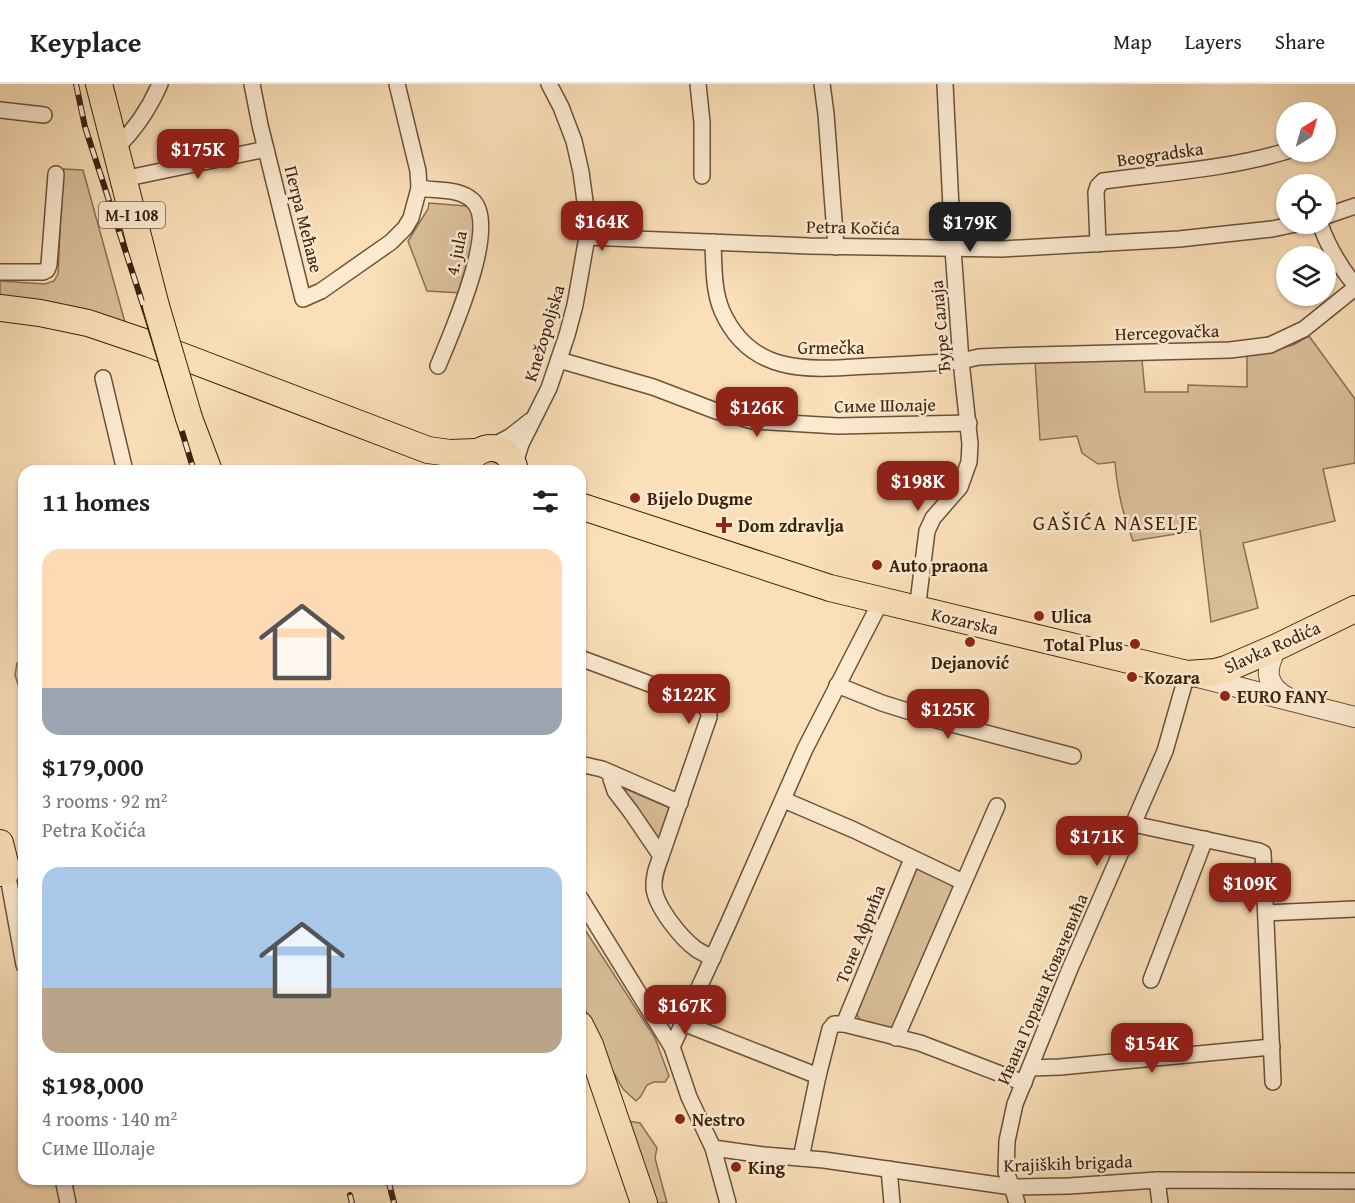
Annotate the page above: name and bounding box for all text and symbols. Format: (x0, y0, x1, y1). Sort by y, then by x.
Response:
text: Keyplace (30, 21, 141, 62)
text: Map (1113, 26, 1152, 57)
text: Layers (1185, 26, 1242, 57)
text: Share (1275, 26, 1325, 57)
north arrow (1276, 102, 1336, 162)
map controls (1276, 102, 1336, 306)
pin: $175K (156, 129, 240, 180)
text: $175K (171, 134, 225, 163)
street label: Beogradska (1115, 135, 1205, 173)
street label: Петра Мећаве (278, 163, 330, 275)
button: locate (1276, 174, 1336, 234)
pin: $164K (560, 201, 644, 252)
road number: M-I 108 (99, 202, 165, 228)
pin: $179K (928, 202, 1012, 253)
text: $164K (575, 206, 629, 235)
text: $179K (943, 207, 997, 236)
street label: Petra Kočića (806, 213, 900, 241)
street label: 4. jula (438, 228, 474, 278)
button: layers (1276, 246, 1336, 306)
street label: Ђуре Салаја (922, 279, 958, 375)
street label: Knežopoljska (516, 281, 572, 385)
street label: Hercegovačka (1114, 317, 1220, 347)
street label: Grmečka (798, 334, 865, 361)
pin: $126K (715, 387, 799, 438)
street label: Симе Шолаје (834, 391, 936, 419)
text: $126K (730, 392, 784, 421)
pin: $198K (876, 461, 960, 512)
text: $198K (891, 466, 945, 495)
text: 11 homes (42, 482, 150, 521)
icon: filters (529, 485, 562, 518)
place label: Bijelo Dugme (647, 485, 753, 512)
marker: Bijelo Dugme (628, 491, 642, 505)
district label: GAŠIĆA NASELJE (1033, 507, 1199, 538)
place label: Dom zdravlja (738, 512, 845, 539)
marker: Dom zdravlja (715, 516, 733, 534)
place label: Auto praona (889, 552, 989, 579)
marker: Auto praona (870, 558, 884, 572)
icon: home (248, 588, 356, 696)
street label: Kozarska (929, 600, 1002, 642)
place label: Ulica (1051, 603, 1093, 630)
marker: Ulica (1032, 609, 1046, 623)
street label: Slavka Rodića (1219, 613, 1325, 680)
place label: Total Plus (1044, 631, 1123, 658)
marker: Dejanović (963, 635, 977, 649)
marker: Total Plus (1128, 637, 1142, 651)
place label: Dejanović (931, 649, 1009, 676)
place label: Kozara (1144, 664, 1201, 691)
marker: Kozara (1125, 670, 1139, 684)
pin: $122K (647, 674, 731, 725)
text: $122K (662, 679, 716, 708)
place label: EURO FANY (1237, 683, 1328, 710)
pin: $125K (906, 689, 990, 740)
marker: EURO FANY (1218, 689, 1232, 703)
text: $125K (921, 694, 975, 723)
text: $179,000 (42, 747, 144, 786)
text: 3 rooms · 92 m² (42, 786, 168, 815)
text: Petra Kočića (42, 815, 146, 844)
pin: $171K (1055, 816, 1139, 867)
text: $171K (1070, 821, 1124, 850)
pin: $109K (1208, 863, 1292, 914)
text: $109K (1223, 868, 1277, 897)
street label: Тоне Афрића (828, 880, 892, 987)
street label: Ивана Горана Ковачевића (989, 889, 1095, 1089)
icon: home (248, 906, 356, 1014)
pin: $167K (643, 985, 727, 1036)
text: $167K (658, 990, 712, 1019)
pin: $154K (1110, 1023, 1194, 1074)
text: $154K (1125, 1028, 1179, 1057)
text: $198,000 (42, 1065, 144, 1104)
text: 4 rooms · 140 m² (42, 1104, 177, 1133)
place label: Nestro (692, 1106, 745, 1133)
marker: Nestro (673, 1112, 687, 1126)
text: Симе Шолаје (42, 1133, 155, 1162)
street label: Krajiških brigada (1003, 1147, 1133, 1179)
place label: King (748, 1154, 786, 1181)
marker: King (729, 1160, 743, 1174)

